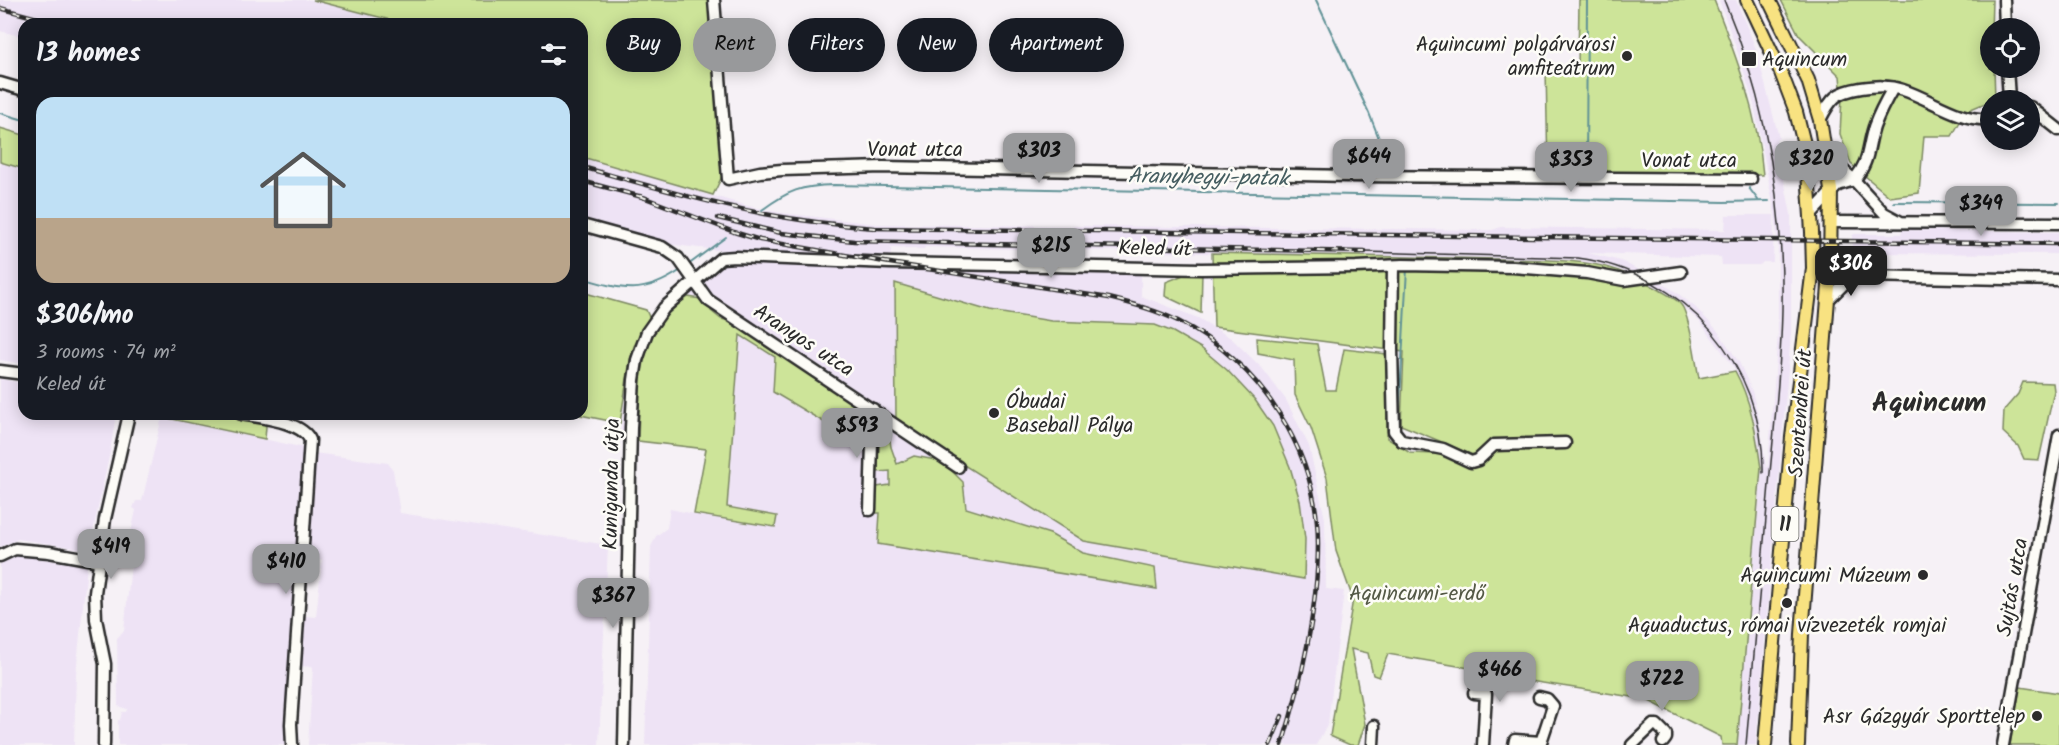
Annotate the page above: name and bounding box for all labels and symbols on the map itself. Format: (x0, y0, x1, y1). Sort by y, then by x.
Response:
place label: Aquincumi polgárvárosi amfiteátrum (1416, 29, 1616, 86)
place label: Aquincum (1762, 44, 1847, 77)
marker: Aquincumi polgárvárosi amfiteátrum (1620, 49, 1634, 63)
marker: Aquincum (1740, 50, 1758, 68)
pin: $303 (1003, 133, 1075, 184)
street label: Vonat utca (867, 134, 963, 167)
pin: $644 (1333, 139, 1405, 190)
pin: $320 (1775, 141, 1847, 192)
pin: $353 (1535, 142, 1607, 193)
street label: Vonat utca (1641, 145, 1737, 178)
water label: Aranyhegyi-patak (1127, 160, 1292, 197)
pin: $349 (1945, 186, 2017, 237)
pin: $215 (1015, 228, 1087, 279)
street label: Keled út (1118, 232, 1193, 267)
pin: $306 (1815, 246, 1887, 297)
street label: Aranyos utca (746, 296, 860, 386)
street label: Szentendrei út (1781, 347, 1822, 478)
district label: Aquincum (1872, 382, 1986, 425)
place label: Óbudai Baseball Pálya (1006, 386, 1133, 443)
marker: Óbudai Baseball Pálya (987, 406, 1001, 420)
pin: $593 (821, 408, 893, 459)
street label: Kunigunda útja (595, 418, 630, 550)
road number: 11 (1772, 507, 1798, 541)
pin: $419 (75, 529, 147, 580)
street label: Sujtás utca (1989, 535, 2038, 639)
pin: $410 (250, 544, 322, 595)
place label: Aquincumi Múzeum (1740, 560, 1911, 593)
marker: Aquincumi Múzeum (1916, 568, 1930, 582)
pin: $367 (577, 578, 649, 629)
park label: Aquincumi-erdő (1349, 578, 1487, 611)
marker: Aquaductus, római vízvezeték romjai (1780, 596, 1794, 610)
place label: Aquaductus, római vízvezeték romjai (1628, 610, 1947, 643)
pin: $466 (1464, 652, 1536, 703)
pin: $722 (1626, 661, 1698, 712)
place label: Asr Gázgyár Sporttelep (1823, 701, 2025, 734)
marker: Asr Gázgyár Sporttelep (2030, 709, 2044, 723)

